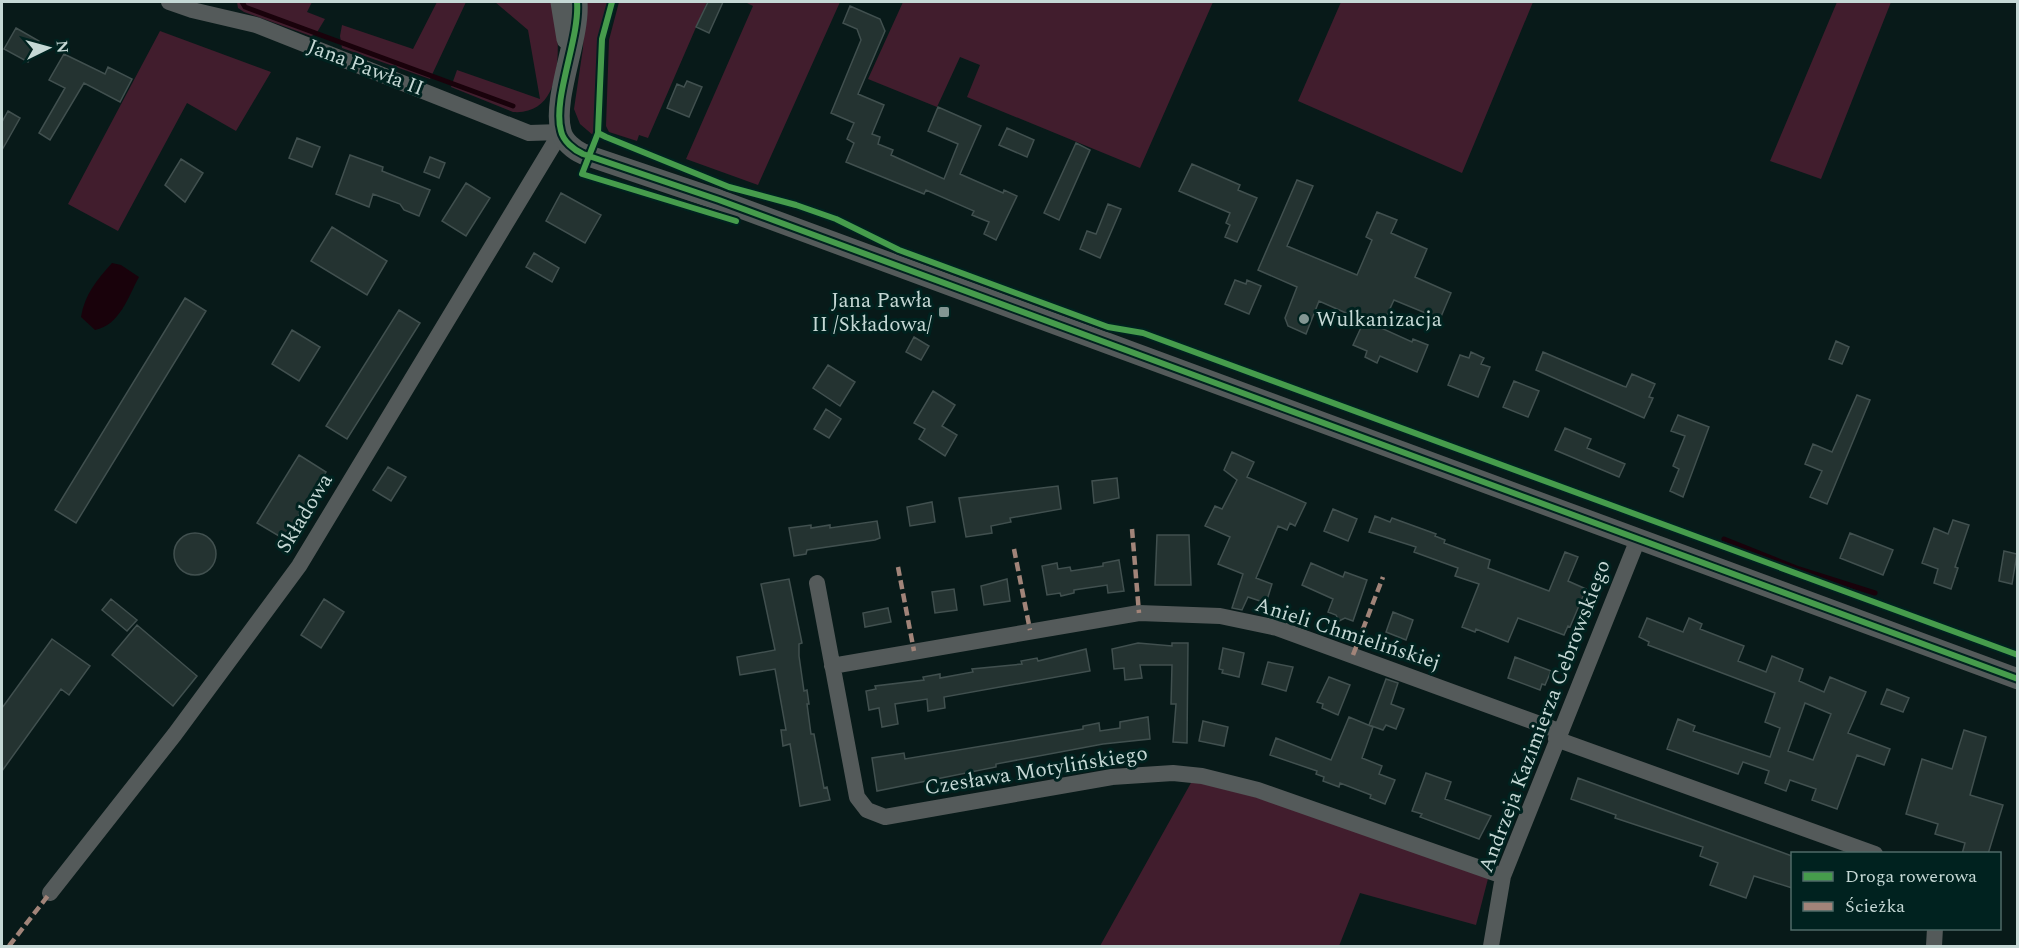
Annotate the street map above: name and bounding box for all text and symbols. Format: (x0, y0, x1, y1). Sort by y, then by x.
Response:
north arrow (18, 18, 78, 78)
street label: Jana Pawła II (303, 31, 429, 105)
text: N (49, 39, 74, 54)
place label: Jana Pawła II /Składowa/ (812, 285, 933, 341)
place label: Wulkanizacja (1316, 304, 1443, 336)
marker: Jana Pawła II /Składowa/ (937, 305, 951, 319)
marker: Wulkanizacja (1297, 312, 1311, 326)
street label: Składowa (268, 467, 342, 560)
street label: Andrzeja Kazimierza Cebrowskiego (1470, 555, 1619, 877)
street label: Anieli Chmielińskiej (1251, 589, 1445, 679)
street label: Czesława Motylińskiego (922, 738, 1150, 804)
legend (1791, 852, 2001, 930)
text: Droga rowerowa (1845, 863, 1977, 890)
text: Ścieżka (1845, 893, 1905, 920)

